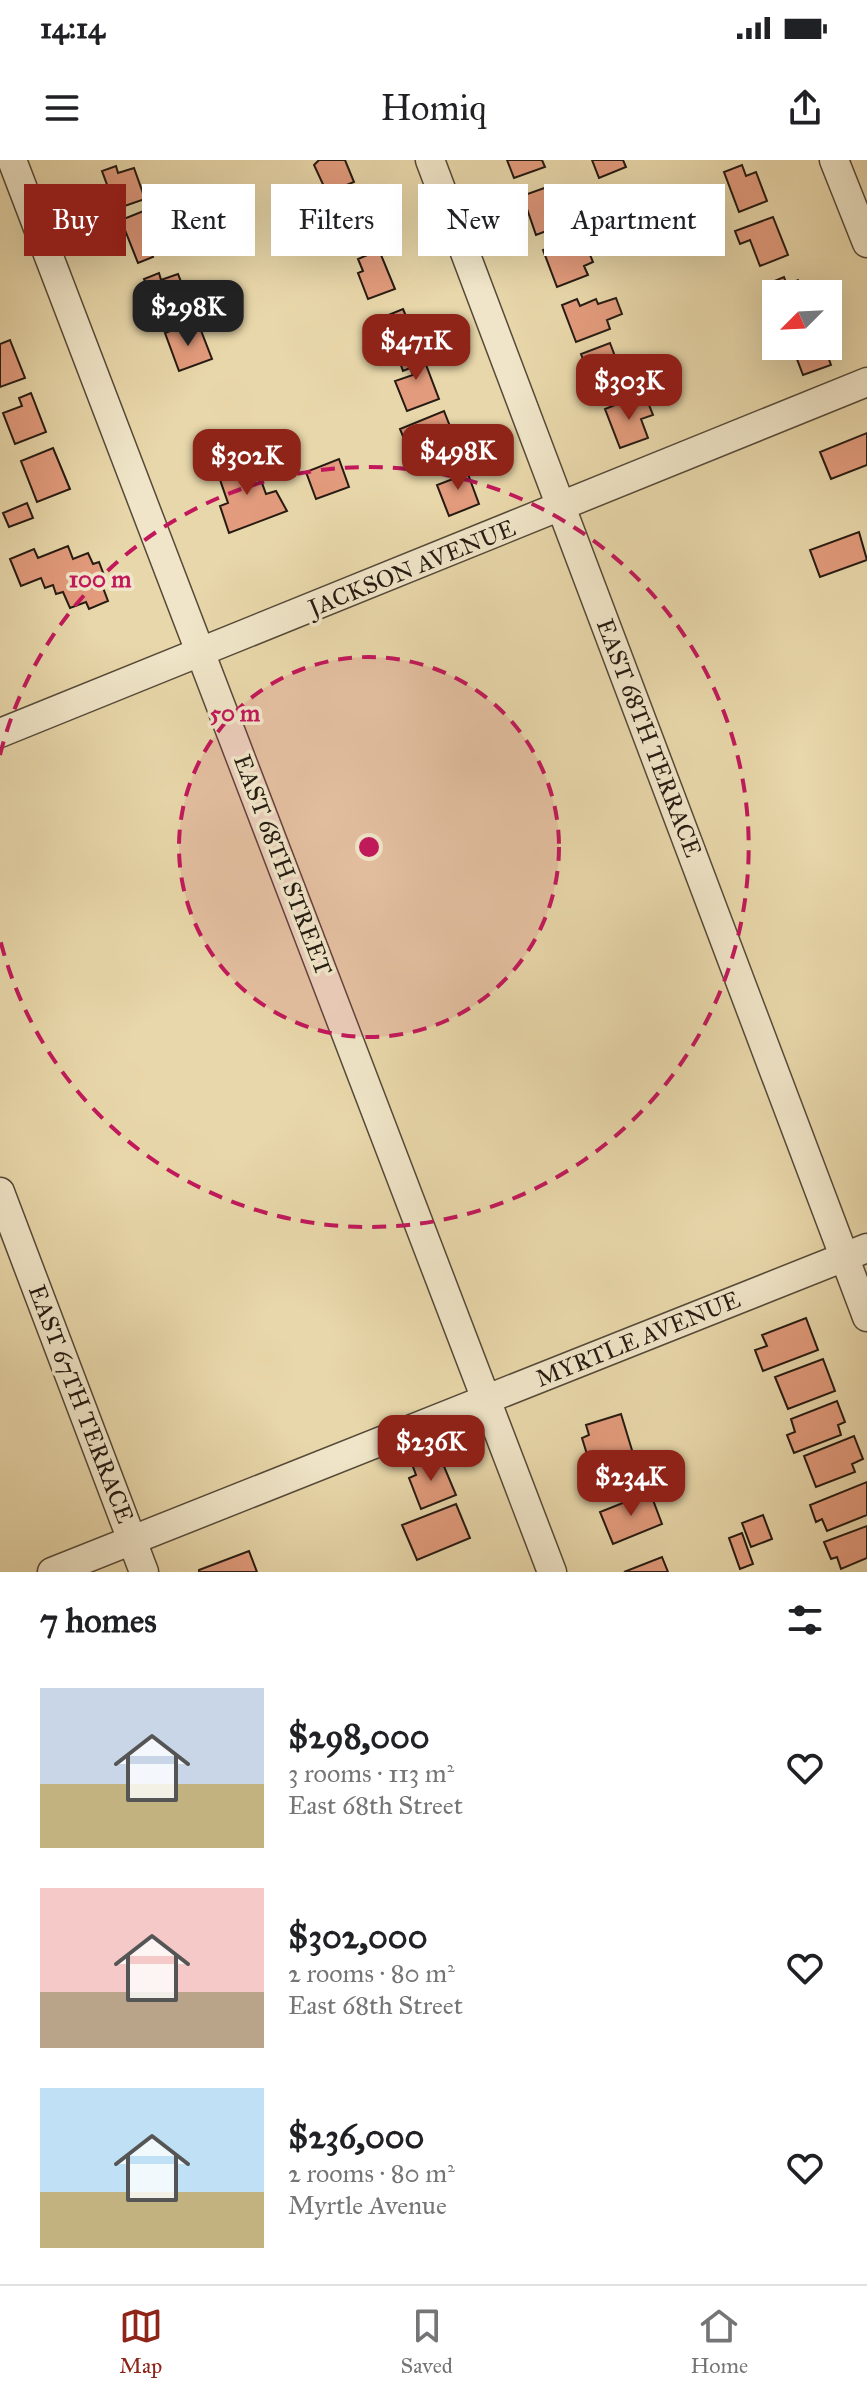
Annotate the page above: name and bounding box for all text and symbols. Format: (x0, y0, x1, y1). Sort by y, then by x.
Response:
text: 14:14 (40, 10, 105, 46)
icon: menu (40, 86, 84, 130)
text: Homiq (380, 86, 487, 130)
icon: share (783, 86, 827, 130)
chip: Buy (24, 184, 126, 256)
chip: Rent (142, 184, 255, 256)
chip: Filters (271, 184, 402, 256)
chip: New (418, 184, 528, 256)
chip: Apartment (544, 184, 725, 256)
pin: $298K (132, 280, 244, 348)
north arrow (762, 280, 842, 360)
map controls (762, 280, 842, 360)
text: $298K (151, 290, 225, 322)
pin: $471K (360, 314, 472, 382)
text: $471K (380, 324, 452, 356)
pin: $303K (573, 354, 685, 422)
text: $303K (594, 364, 664, 396)
pin: $498K (402, 424, 514, 492)
pin: $302K (191, 429, 303, 497)
text: $498K (420, 434, 496, 466)
text: $302K (211, 439, 283, 471)
street label: JACKSON AVENUE (301, 513, 520, 624)
text: 100 m (69, 564, 132, 594)
street label: EAST 68TH TERRACE (590, 615, 708, 861)
text: 50 m (210, 698, 261, 728)
street label: EAST 68TH STREET (227, 750, 339, 980)
centre of rings (355, 833, 383, 861)
street label: EAST 67TH TERRACE (22, 1281, 140, 1527)
street label: MYRTLE AVENUE (531, 1284, 745, 1394)
pin: $236K (375, 1415, 487, 1483)
text: $236K (396, 1425, 466, 1457)
pin: $234K (575, 1450, 687, 1518)
text: $234K (595, 1460, 667, 1492)
icon: filters (783, 1598, 827, 1642)
text: 7 homes (40, 1600, 157, 1641)
text: $298,000 (288, 1716, 430, 1757)
icon: home (104, 1720, 200, 1816)
icon: heart (783, 1746, 827, 1790)
text: 3 rooms · 113 m² (288, 1757, 454, 1789)
text: East 68th Street (288, 1789, 463, 1821)
text: $302,000 (288, 1916, 427, 1957)
icon: home (104, 1920, 200, 2016)
icon: heart (783, 1946, 827, 1990)
text: 2 rooms · 80 m² (288, 1957, 455, 1989)
text: East 68th Street (288, 1989, 463, 2021)
text: $236,000 (288, 2116, 424, 2157)
icon: home (104, 2120, 200, 2216)
icon: heart (783, 2146, 827, 2190)
text: 2 rooms · 80 m² (288, 2157, 455, 2189)
text: Myrtle Avenue (288, 2189, 447, 2221)
tab: Map (119, 2304, 163, 2379)
tab: Saved (401, 2304, 453, 2379)
tab: Home (691, 2304, 748, 2379)

